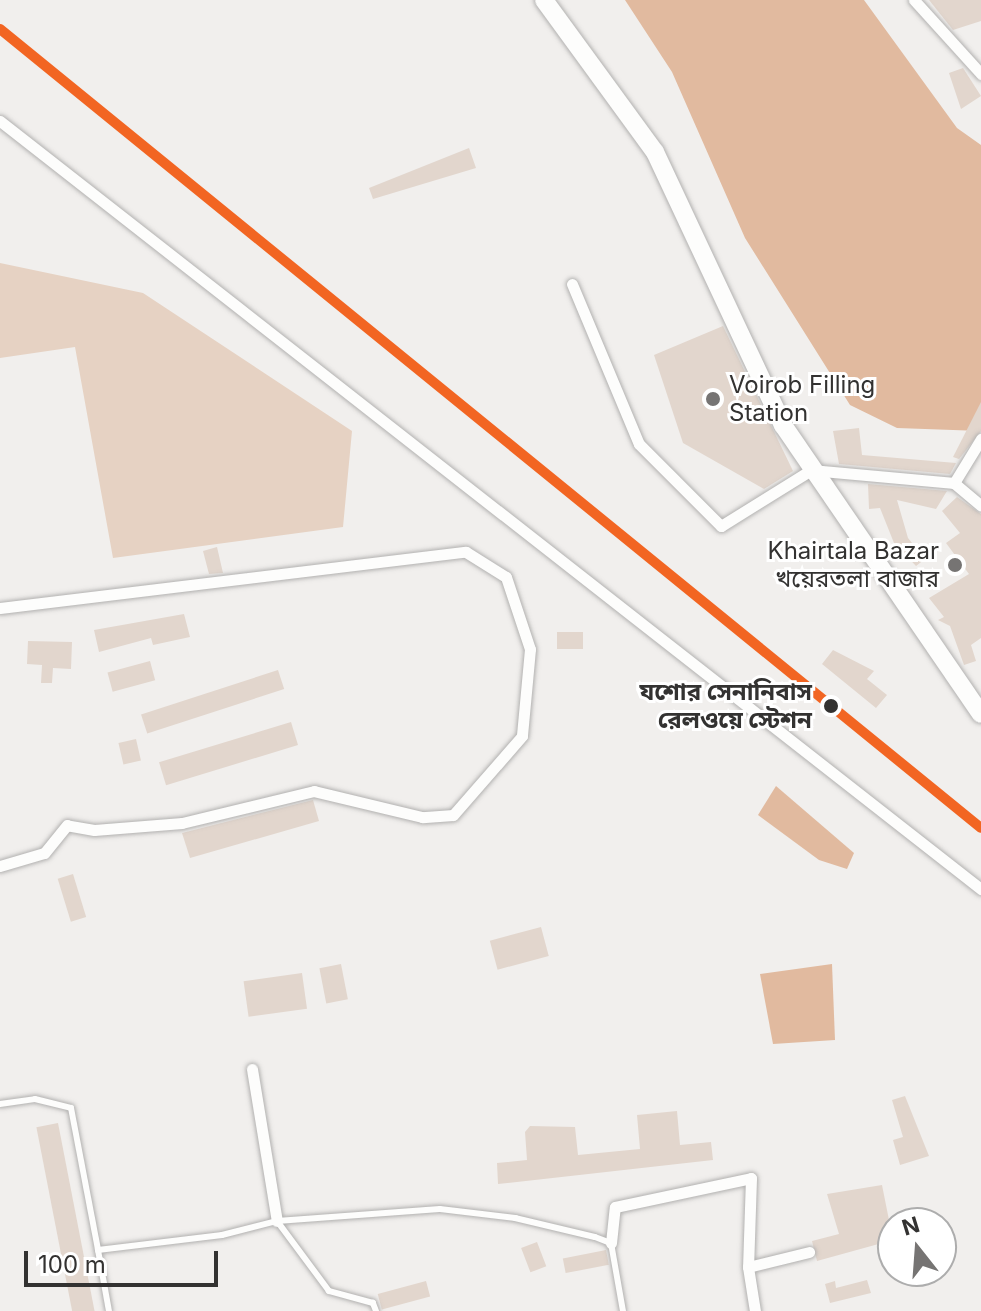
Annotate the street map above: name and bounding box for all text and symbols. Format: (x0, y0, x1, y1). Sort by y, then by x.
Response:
place label: Voirob Filling Station (729, 371, 875, 427)
marker: Voirob Filling Station (704, 390, 722, 408)
place label: Khairtala Bazar খয়েরতলা বাজার (768, 537, 939, 593)
marker: Khairtala Bazar খয়েরতলা বাজার (946, 556, 964, 574)
place label: যশোর সেনানিবাস রেলওয়ে স্টেশন (640, 678, 812, 734)
marker: যশোর সেনানিবাস রেলওয়ে স্টেশন (819, 694, 843, 718)
north arrow (877, 1207, 957, 1287)
text: N (899, 1211, 922, 1241)
scale bar (28, 1235, 222, 1285)
text: 100 m (38, 1250, 106, 1279)

